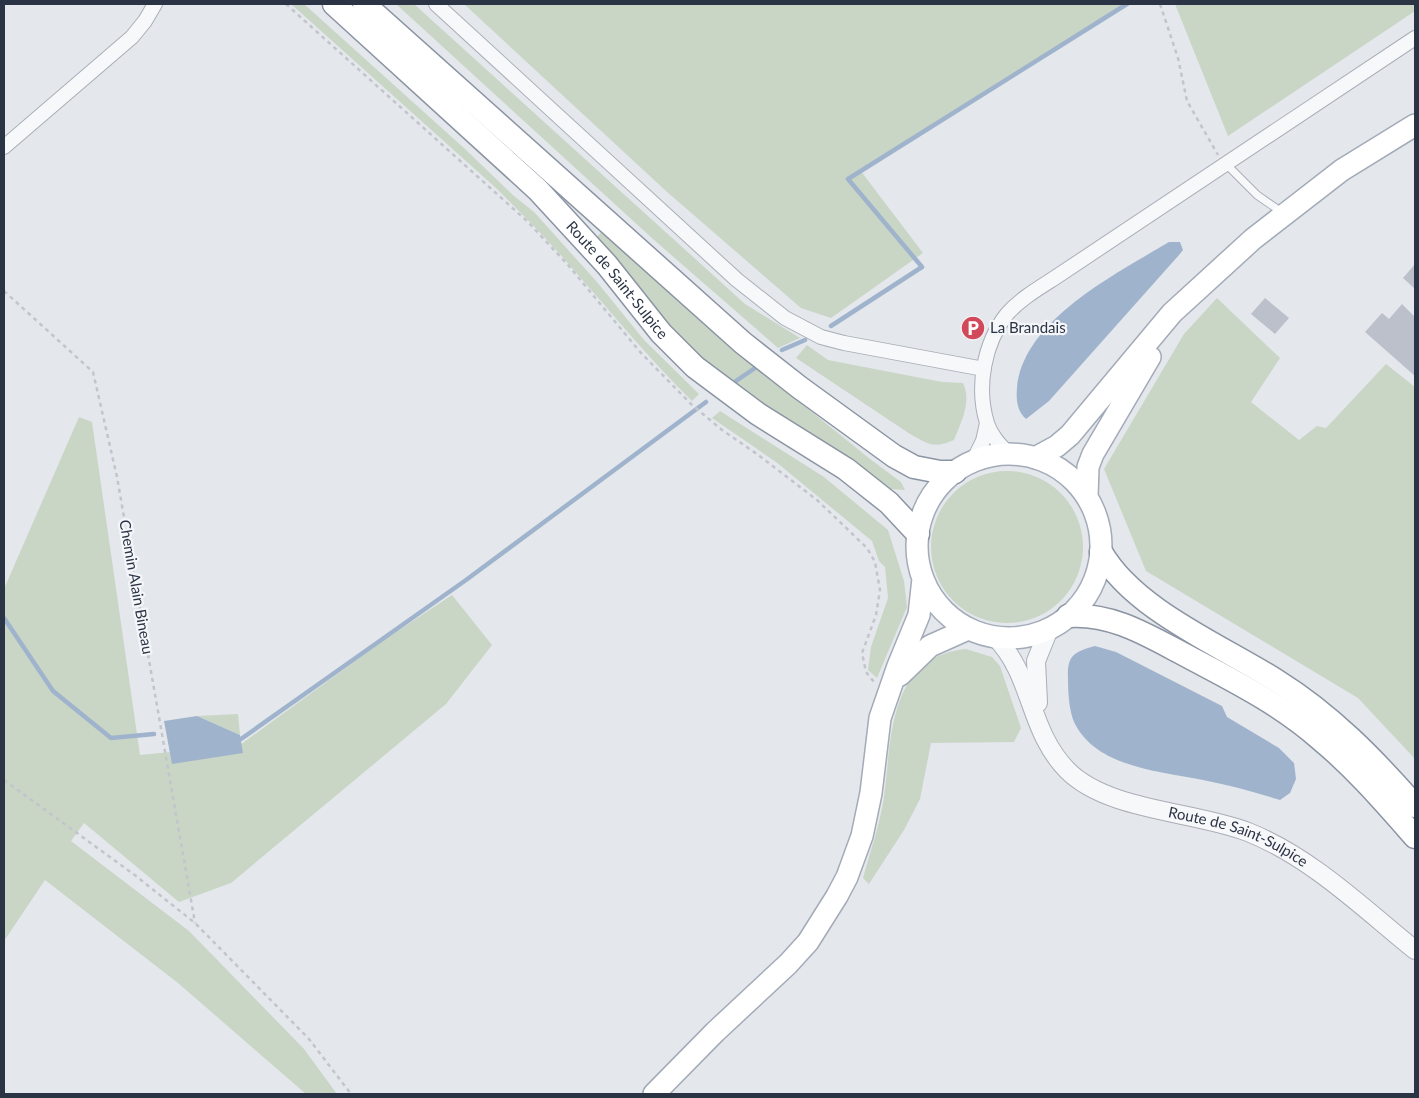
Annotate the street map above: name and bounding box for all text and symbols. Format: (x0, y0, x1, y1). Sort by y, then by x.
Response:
street label: Route de Saint-Sulpice (563, 217, 672, 343)
parking icon: La Brandais (960, 315, 986, 341)
place label: La Brandais (990, 318, 1066, 336)
street label: Chemin Alain Bineau (116, 518, 158, 655)
street label: Route de Saint-Sulpice (1167, 802, 1312, 870)

